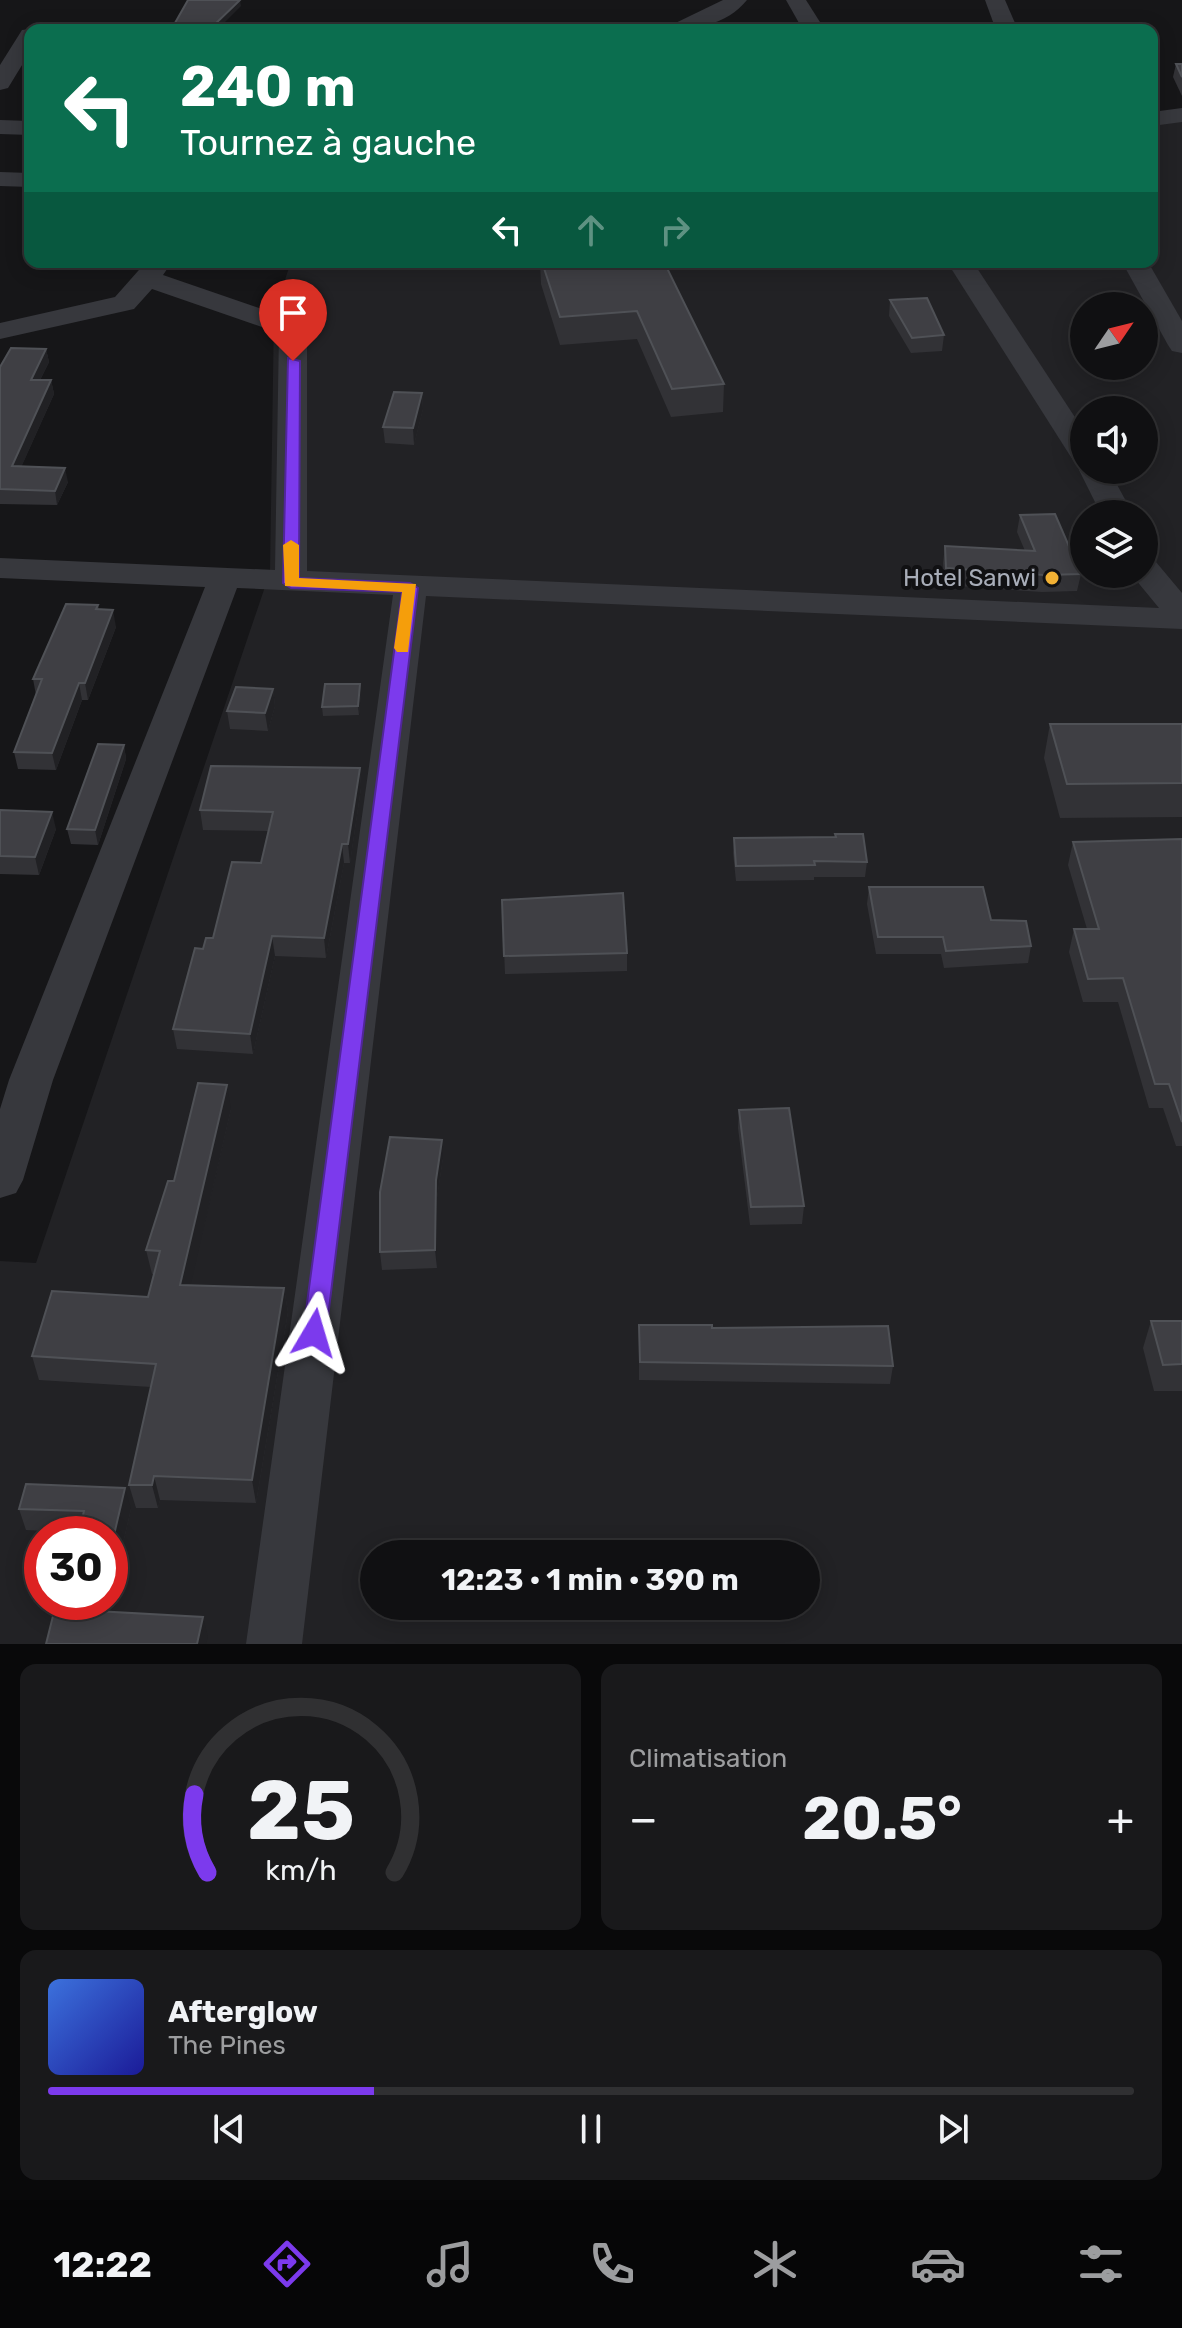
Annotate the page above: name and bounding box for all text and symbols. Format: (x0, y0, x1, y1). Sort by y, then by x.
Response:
text: 240 m (180, 54, 356, 120)
icon: left (48, 56, 152, 160)
text: Tournez à gauche (180, 121, 476, 164)
icon: left (485, 208, 529, 252)
icon: ahead (569, 208, 613, 252)
icon: right (653, 208, 697, 252)
pin (259, 279, 327, 361)
icon: arrive (271, 291, 315, 335)
north arrow (1070, 292, 1158, 380)
map controls (1070, 292, 1158, 588)
button: sound (1070, 396, 1158, 484)
button: layers (1070, 500, 1158, 588)
place label: Hotel Sanwi (903, 564, 1036, 592)
marker: Hotel Sanwi (1043, 569, 1061, 587)
position arrow (272, 1291, 356, 1375)
speed limit sign: 30 (24, 1516, 128, 1620)
text: 12:23 · 1 min · 390 m (441, 1562, 739, 1598)
text: Climatisation (629, 1743, 787, 1774)
text: 25 (247, 1761, 354, 1860)
text: 20.5° (802, 1783, 962, 1854)
text: − (629, 1793, 658, 1845)
text: + (1107, 1793, 1134, 1845)
text: km/h (265, 1853, 336, 1887)
text: Afterglow (168, 1994, 318, 2030)
text: The Pines (168, 2030, 286, 2061)
icon: previous (207, 2107, 251, 2151)
icon: pause (569, 2107, 613, 2151)
icon: next (931, 2107, 975, 2151)
icon: directions (259, 2236, 315, 2292)
icon: music (422, 2236, 478, 2292)
icon: phone (584, 2236, 640, 2292)
icon: climate (747, 2236, 803, 2292)
icon: car (910, 2236, 966, 2292)
icon: filters (1073, 2236, 1129, 2292)
text: 12:22 (53, 2243, 152, 2286)

